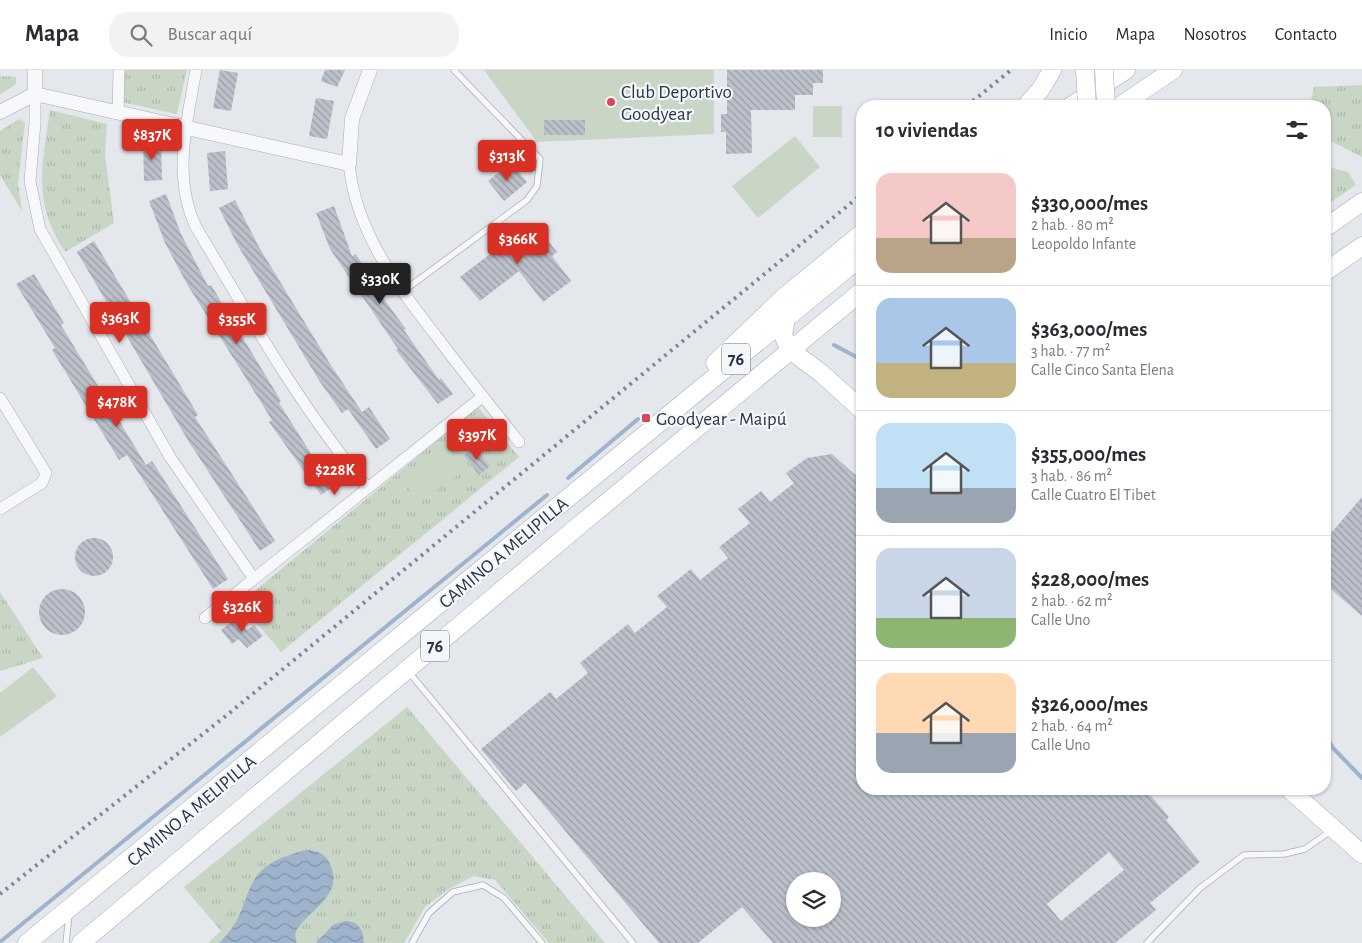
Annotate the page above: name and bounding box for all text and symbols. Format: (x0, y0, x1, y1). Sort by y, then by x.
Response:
search box (109, 12, 459, 57)
icon: search (127, 21, 155, 49)
text: Mapa (25, 22, 79, 46)
text: Buscar aquí (167, 25, 252, 44)
text: Inicio (1049, 26, 1088, 44)
text: Mapa (1116, 26, 1155, 44)
text: Nosotros (1183, 26, 1247, 44)
text: Contacto (1275, 26, 1337, 44)
place label: Club Deportivo Goodyear (621, 83, 732, 124)
marker: Club Deportivo Goodyear (605, 96, 617, 108)
icon: filters (1283, 116, 1311, 144)
pin: $837K (117, 118, 187, 161)
text: 10 viviendas (876, 120, 978, 141)
text: $837K (133, 127, 171, 143)
pin: $313K (472, 140, 542, 182)
text: $313K (489, 148, 525, 164)
icon: home (916, 193, 976, 253)
text: $330,000/mes (1031, 193, 1148, 214)
text: 2 hab. · 80 m² (1031, 217, 1114, 233)
pin: $366K (483, 222, 553, 265)
text: $366K (499, 231, 537, 247)
text: Leopoldo Infante (1031, 236, 1136, 252)
pin: $330K (345, 262, 415, 305)
text: $330K (361, 271, 399, 287)
pin: $363K (85, 302, 155, 344)
pin: $355K (202, 302, 272, 345)
text: $363K (101, 310, 139, 326)
text: $355K (218, 311, 256, 327)
icon: home (916, 318, 976, 378)
text: $363,000/mes (1031, 319, 1147, 340)
text: 3 hab. · 77 m² (1031, 343, 1110, 359)
road number: 76 (722, 344, 750, 374)
text: Calle Cinco Santa Elena (1031, 362, 1174, 378)
pin: $478K (82, 386, 152, 428)
text: $478K (97, 394, 137, 410)
place label: Goodyear - Maipú (656, 410, 787, 429)
marker: Goodyear - Maipú (640, 412, 652, 424)
pin: $397K (442, 418, 512, 461)
text: $397K (458, 427, 496, 443)
icon: home (916, 443, 976, 503)
text: $355,000/mes (1031, 444, 1146, 465)
pin: $228K (300, 454, 370, 496)
text: $228K (315, 462, 355, 478)
text: 3 hab. · 86 m² (1031, 468, 1112, 484)
text: Calle Cuatro El Tibet (1031, 487, 1156, 503)
street label: CAMINO A MELIPILLA (436, 494, 572, 612)
icon: home (916, 568, 976, 628)
text: $228,000/mes (1031, 569, 1149, 590)
pin: $326K (207, 590, 277, 633)
text: 2 hab. · 62 m² (1031, 593, 1113, 609)
text: $326K (223, 599, 261, 615)
text: Calle Uno (1031, 612, 1090, 628)
road number: 76 (421, 630, 449, 662)
icon: home (916, 693, 976, 753)
text: $326,000/mes (1031, 694, 1148, 715)
text: 2 hab. · 64 m² (1031, 718, 1113, 734)
text: Calle Uno (1031, 737, 1090, 753)
street label: CAMINO A MELIPILLA (124, 752, 260, 870)
map controls (786, 872, 841, 927)
button: layers (786, 872, 841, 927)

